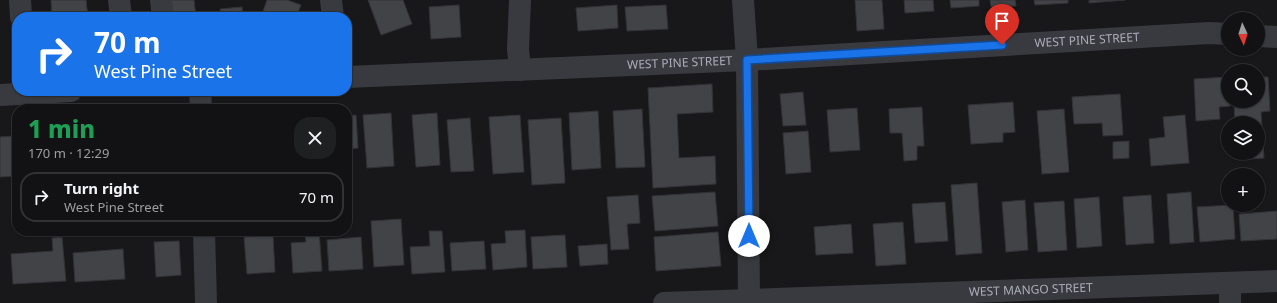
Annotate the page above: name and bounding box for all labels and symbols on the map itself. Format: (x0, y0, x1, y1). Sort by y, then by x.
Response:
pin (985, 4, 1019, 45)
north arrow (1221, 12, 1265, 56)
street label: WEST PINE STREET (1034, 28, 1140, 51)
street label: WEST PINE STREET (627, 52, 733, 73)
position arrow (728, 215, 770, 257)
street label: WEST MANGO STREET (968, 279, 1093, 300)

